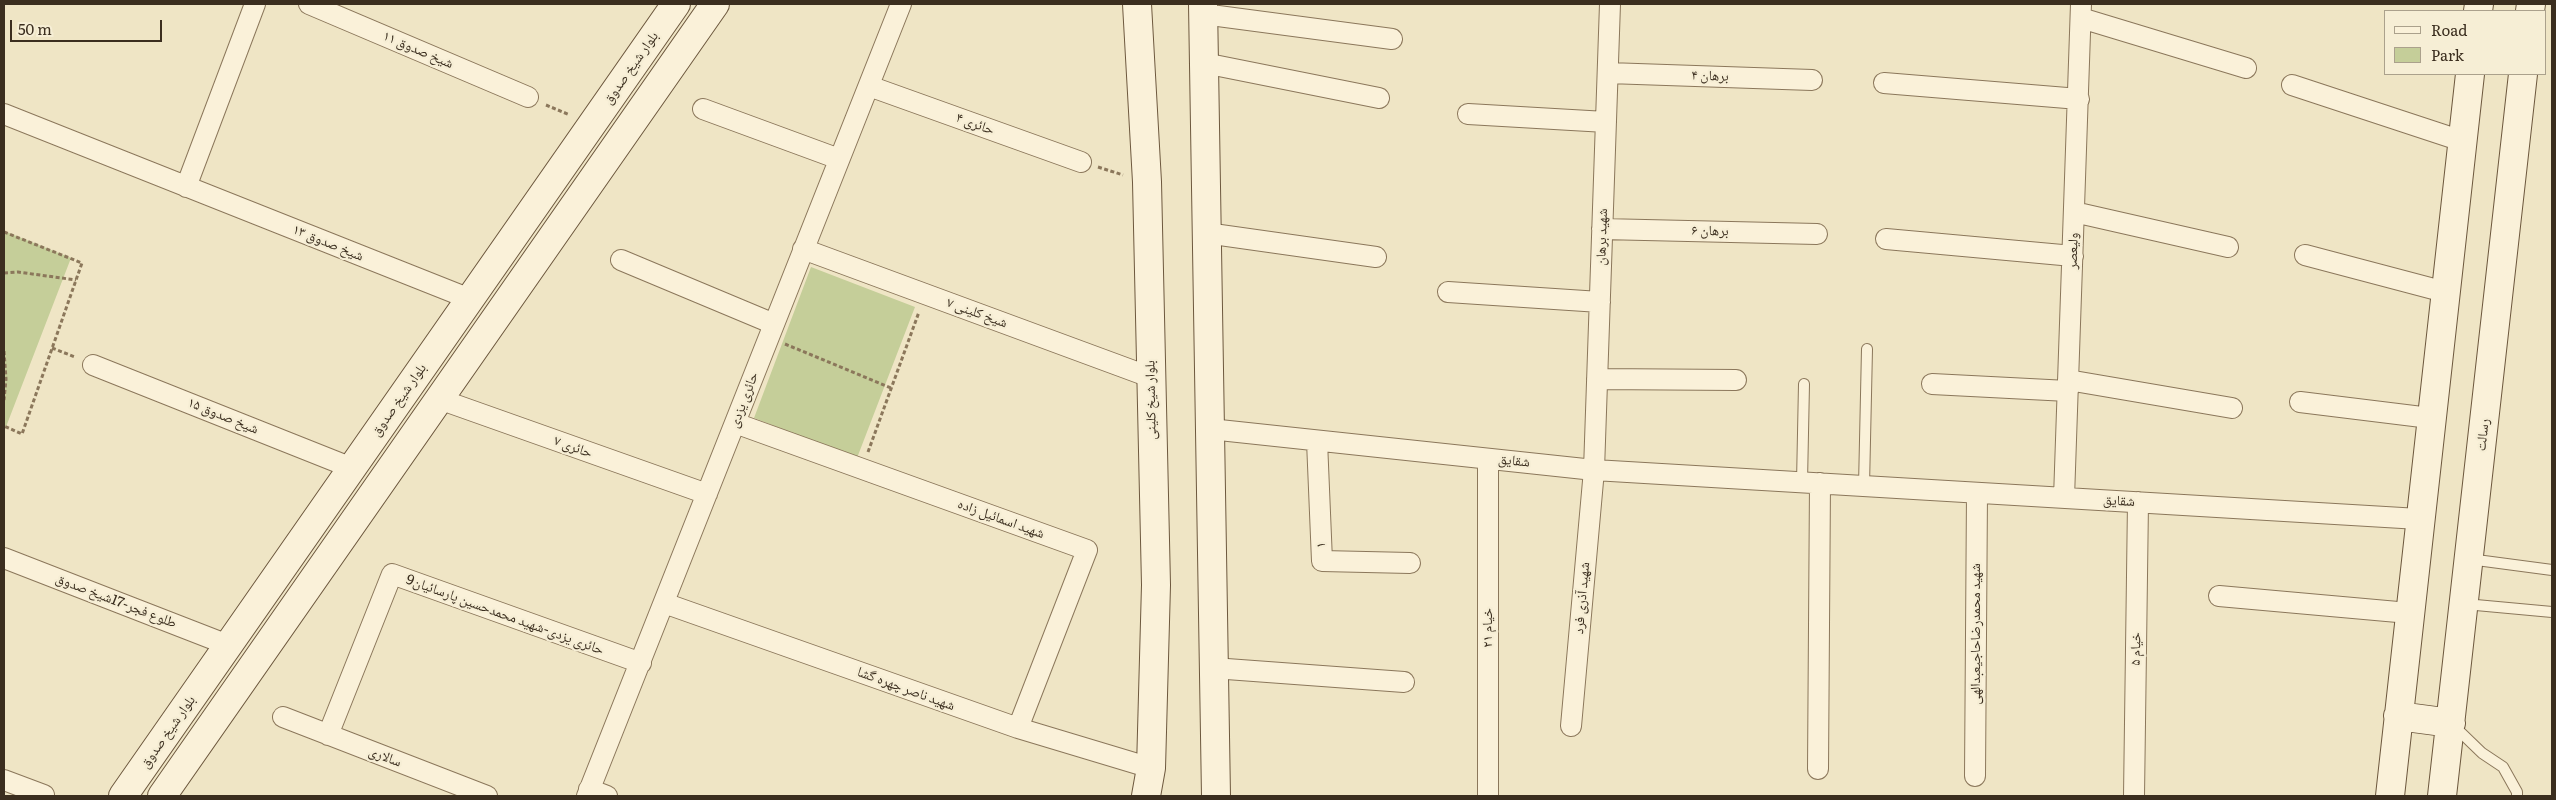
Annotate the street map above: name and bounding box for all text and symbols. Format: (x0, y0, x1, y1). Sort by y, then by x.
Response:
scale bar (12, 10, 165, 42)
legend (2384, 10, 2546, 75)
text: 50 m (18, 17, 52, 40)
text: Road (2431, 18, 2467, 41)
street label: شیخ صدوق ۱۱ (380, 28, 456, 72)
street label: بلوار شیخ صدوق (600, 28, 662, 108)
text: Park (2431, 43, 2464, 66)
street label: برهان ۴ (1691, 67, 1729, 85)
street label: حائری ۴ (953, 109, 997, 139)
street label: شهید برهان (1593, 208, 1611, 266)
street label: شیخ صدوق ۱۳ (290, 221, 366, 265)
street label: برهان ۶ (1691, 222, 1729, 240)
street label: ولیعصر (2064, 232, 2082, 270)
street label: شیخ کلینی ۷ (944, 294, 1010, 332)
street label: بلوار شیخ صدوق (368, 360, 430, 440)
street label: بلوار شیخ کلینی (1142, 360, 1160, 440)
street label: حائری یزدی (726, 370, 762, 430)
street label: شیخ صدوق ۱۵ (185, 394, 261, 438)
street label: رسالت (2473, 418, 2493, 452)
street label: حائری ۷ (551, 432, 595, 462)
street label: شقایق (1497, 451, 1531, 471)
street label: شقایق (2103, 492, 2135, 510)
street label: شهید اسمائیل زاده (955, 496, 1047, 542)
street label: ۱ (1312, 542, 1330, 548)
street label: شهید آذری فرد (1570, 561, 1594, 635)
street label: شهید محمدرضاحاجیعبدالهی (1968, 563, 1984, 705)
street label: طلوع فجر-17شیخ صدوق (53, 570, 179, 632)
street label: 9حائری یزدی-شهید محمدحسین پارسائیان (404, 571, 606, 659)
street label: خیام ۲۱ (1480, 608, 1496, 648)
street label: خیام ۵ (2127, 632, 2145, 666)
street label: شهید ناصر چهره گشا (855, 664, 957, 714)
street label: بلوار شیخ صدوق (137, 692, 199, 772)
street label: سالاری (366, 743, 404, 771)

